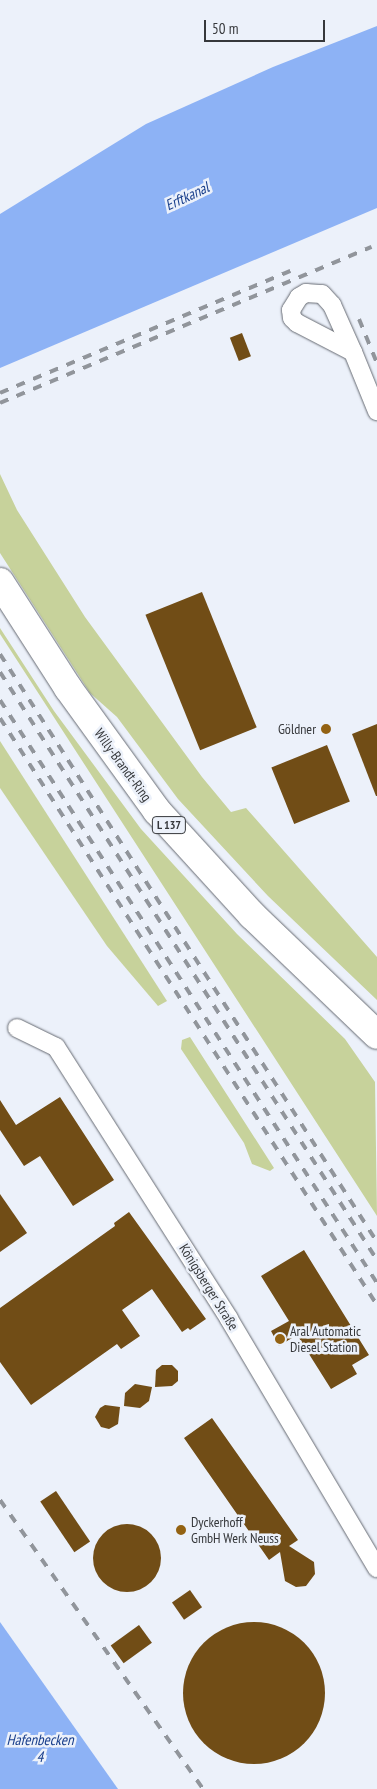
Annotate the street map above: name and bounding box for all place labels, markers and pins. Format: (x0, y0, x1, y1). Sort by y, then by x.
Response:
place label: Göldner (278, 721, 316, 737)
marker: Göldner (320, 723, 332, 735)
place label: Aral Automatic Diesel Station (290, 1323, 361, 1355)
marker: Aral Automatic Diesel Station (274, 1333, 286, 1345)
place label: Dyckerhoff GmbH Werk Neuss (191, 1514, 279, 1546)
marker: Dyckerhoff GmbH Werk Neuss (175, 1524, 187, 1536)

